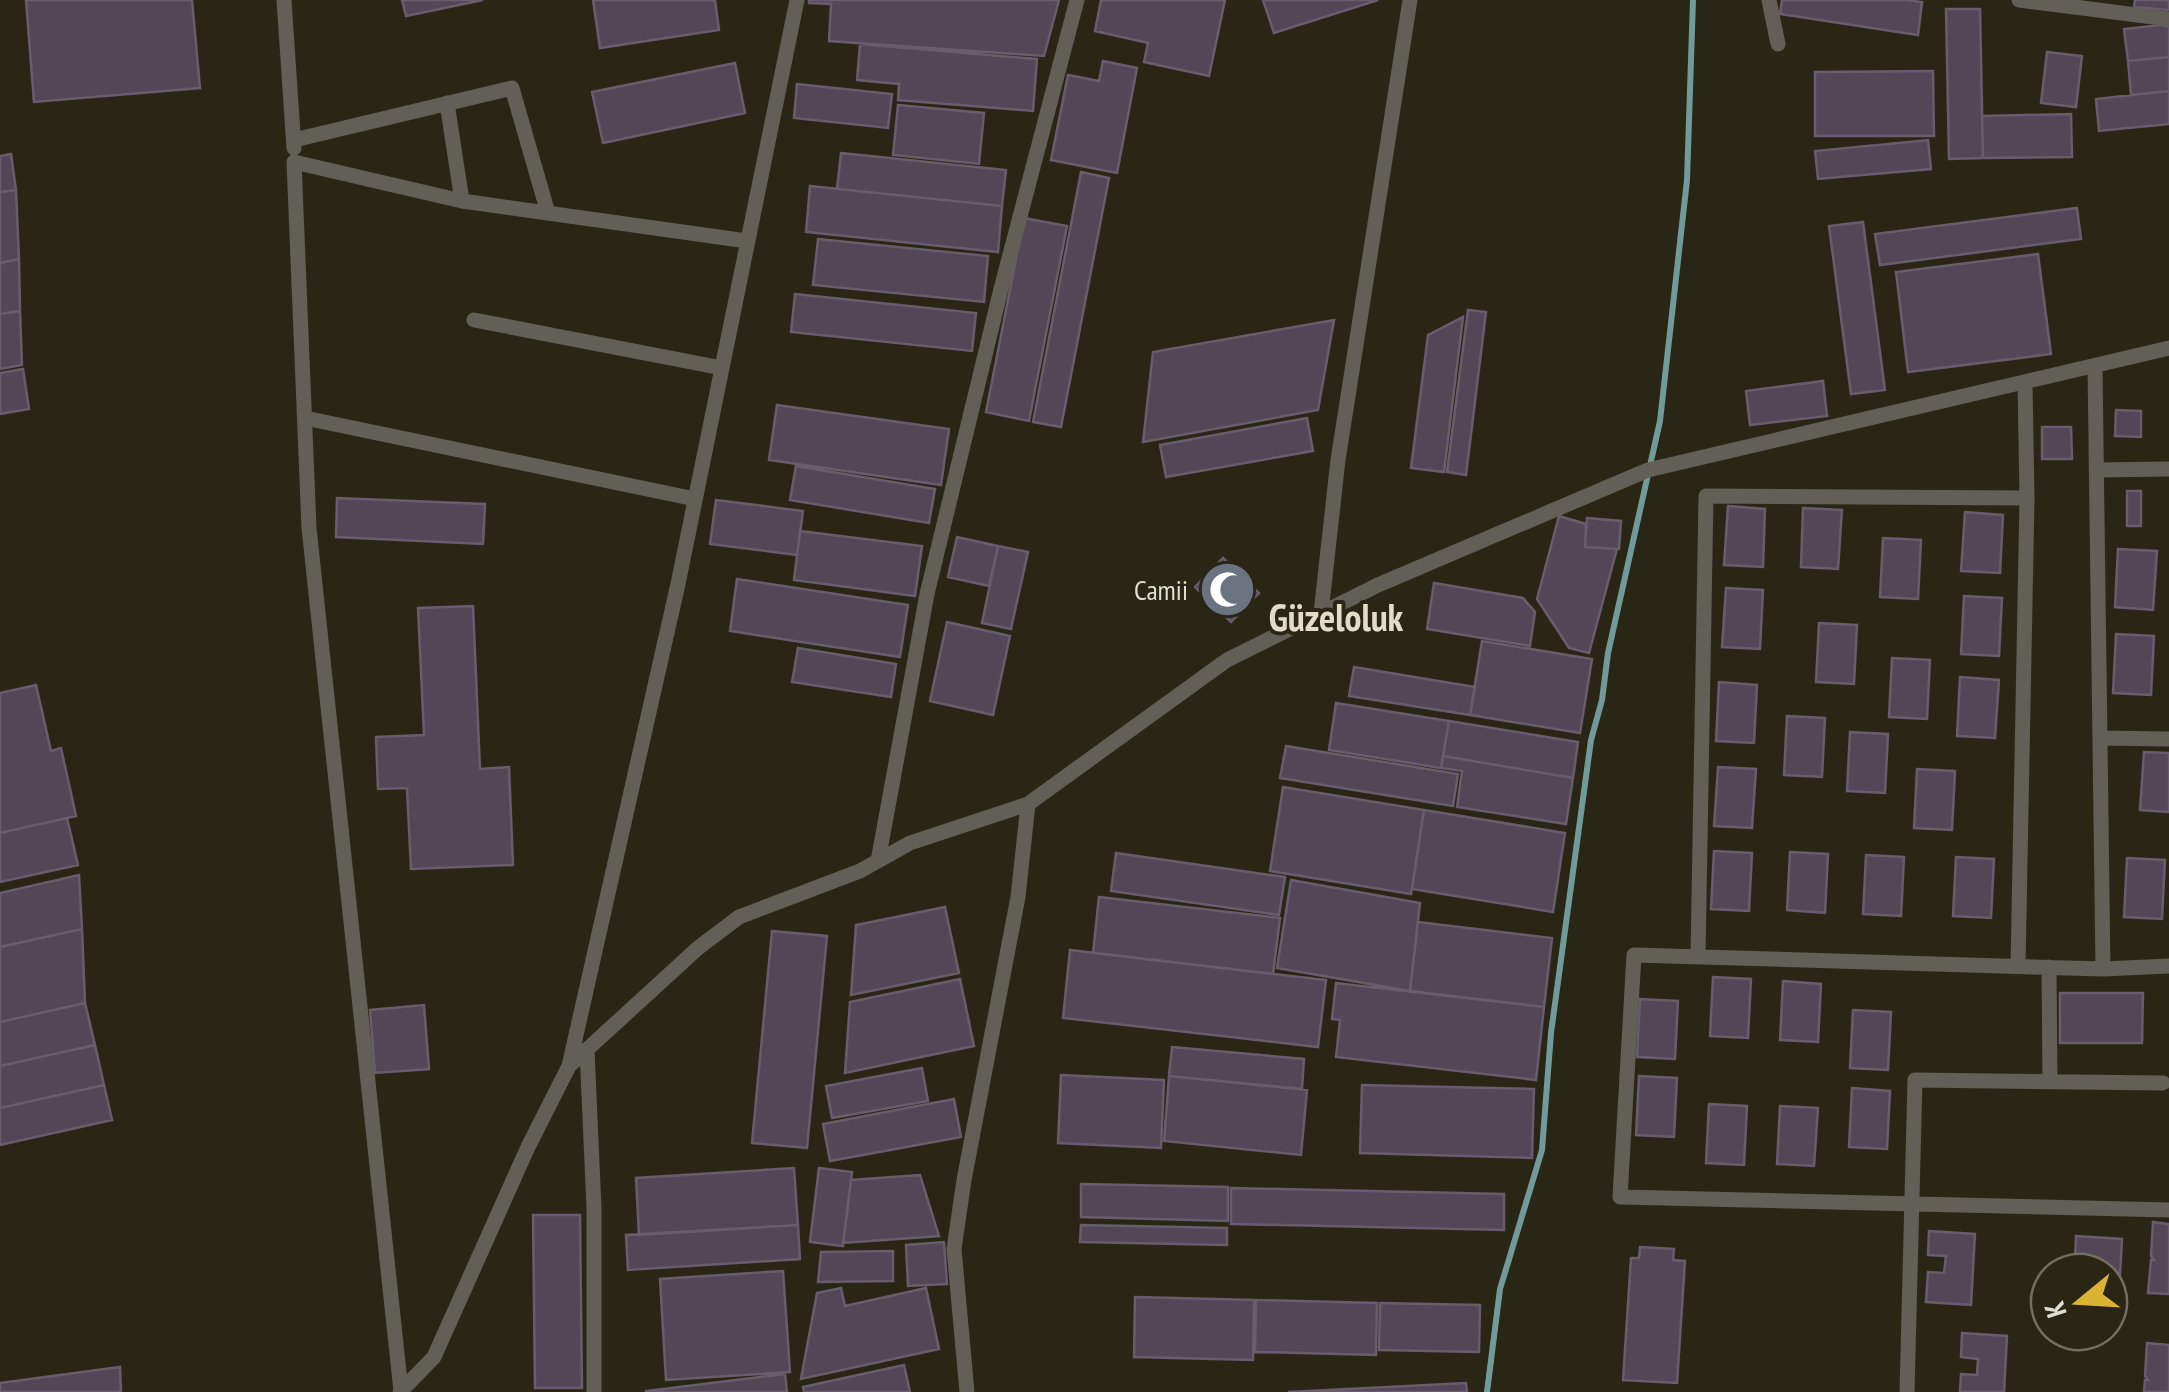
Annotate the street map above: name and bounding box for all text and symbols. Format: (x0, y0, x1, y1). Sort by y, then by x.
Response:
mosque icon: Camii (1197, 560, 1257, 620)
place label: Camii (1134, 571, 1188, 608)
district label: Güzeloluk (1269, 592, 1404, 641)
north arrow (2029, 1252, 2129, 1352)
text: K (2035, 1297, 2075, 1323)

